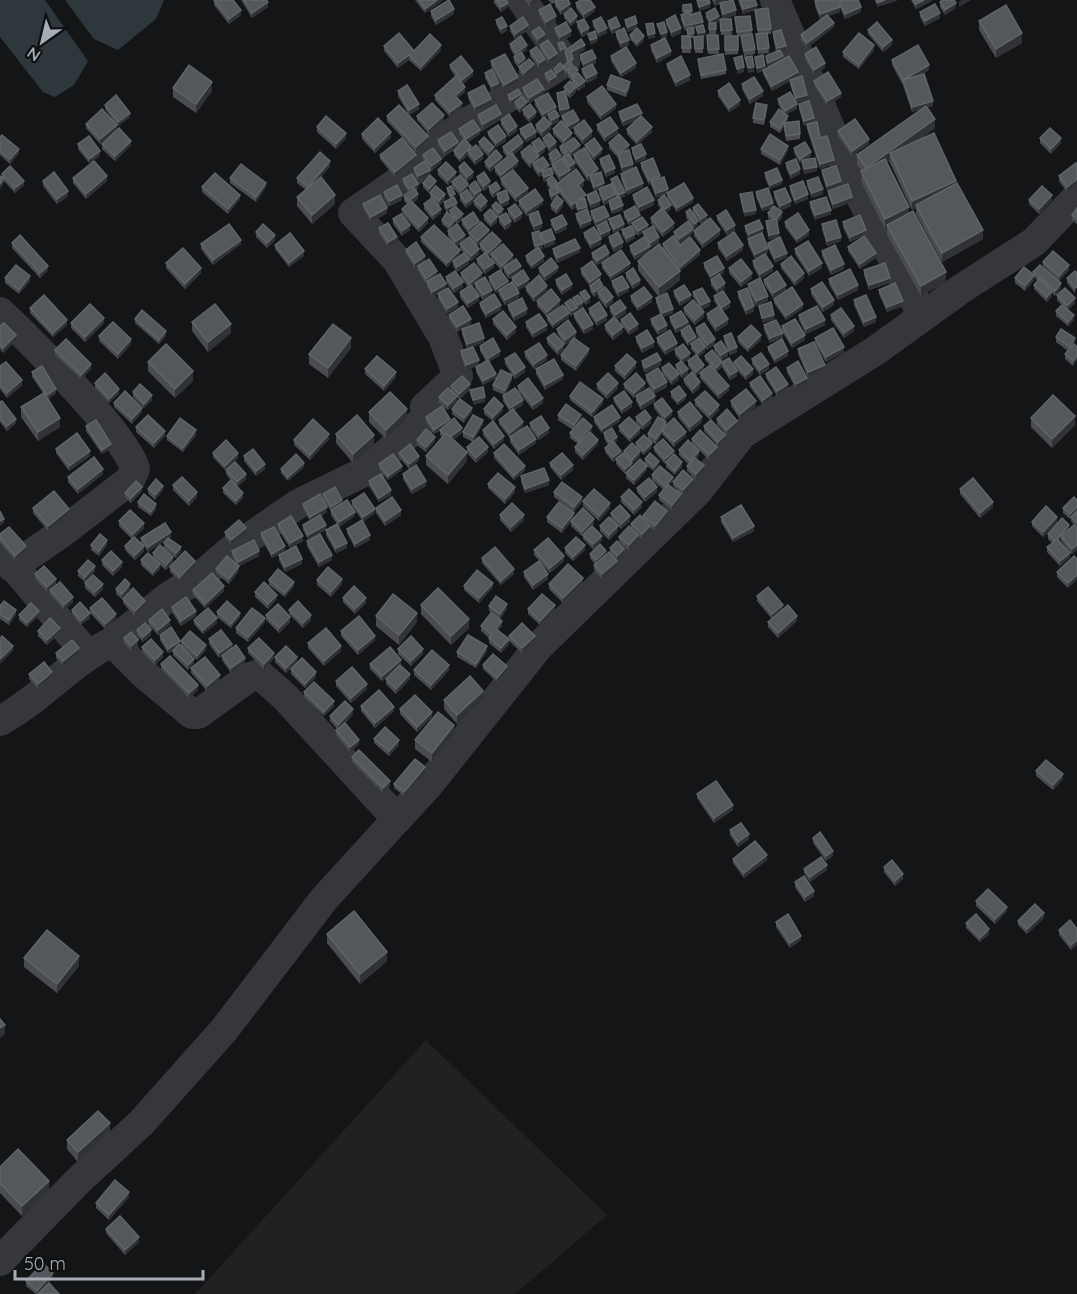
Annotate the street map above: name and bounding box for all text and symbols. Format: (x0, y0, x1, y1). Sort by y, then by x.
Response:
north arrow (12, 12, 72, 72)
text: N (23, 43, 44, 66)
scale bar (15, 1243, 202, 1281)
text: 50 m (24, 1252, 66, 1275)

